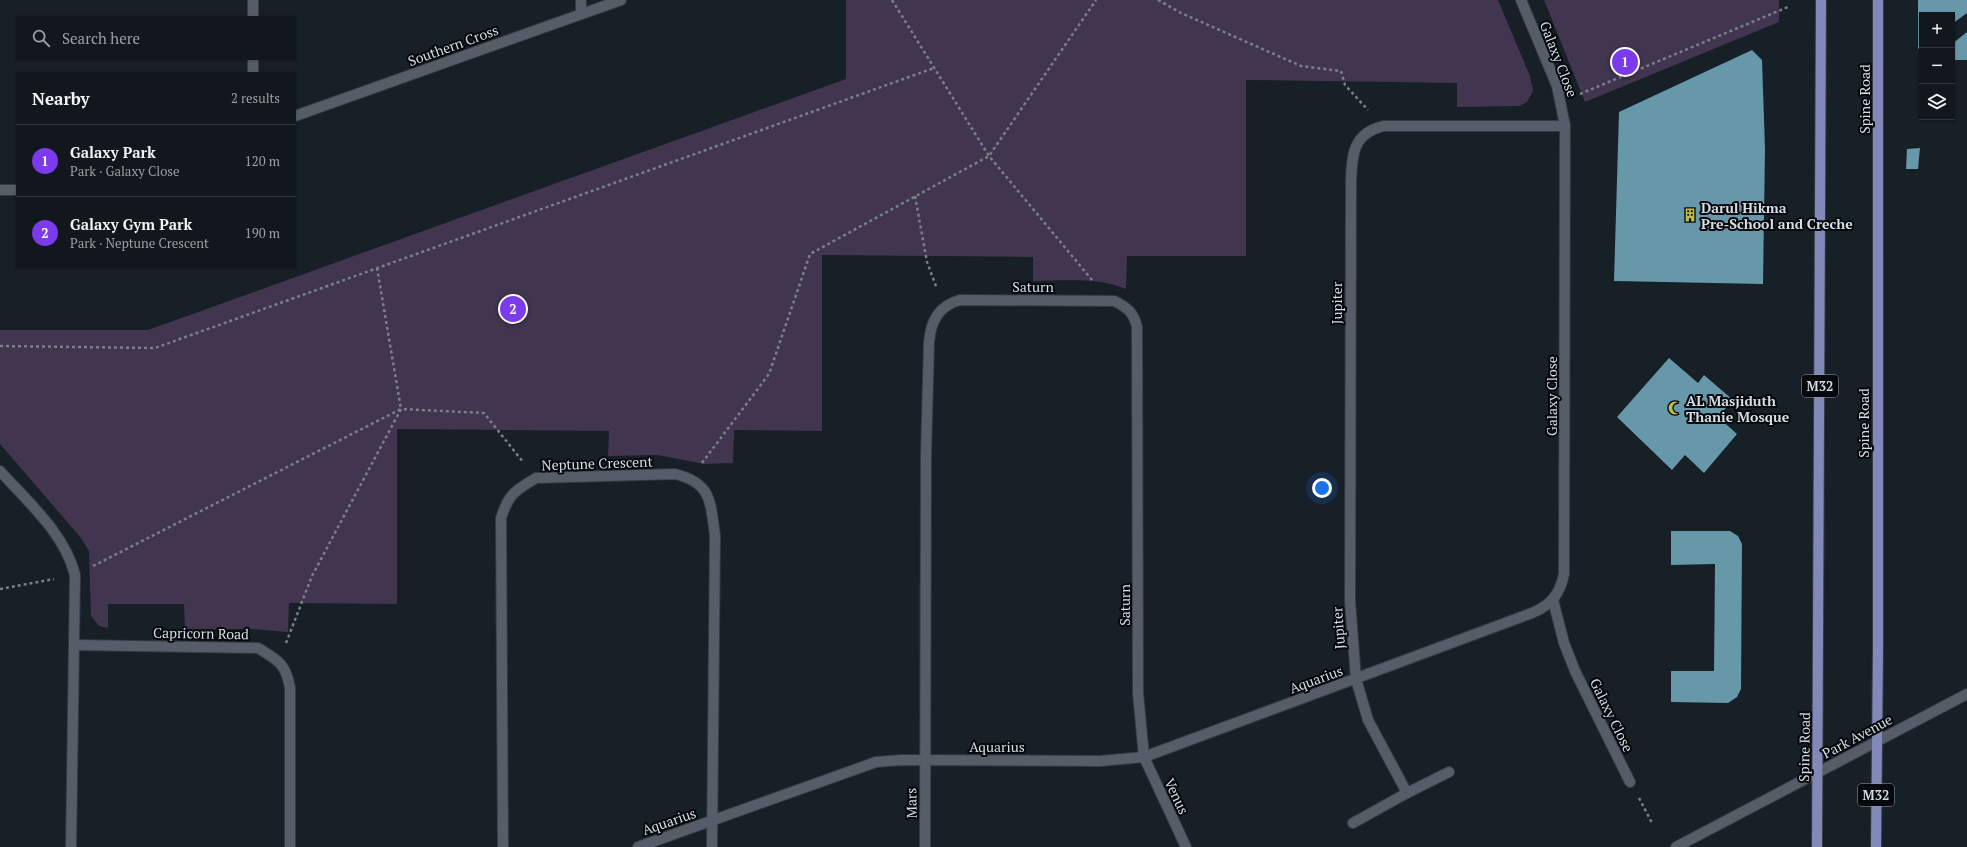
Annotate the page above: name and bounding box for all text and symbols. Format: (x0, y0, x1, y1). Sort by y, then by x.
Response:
map controls (1919, 12, 1955, 120)
button: + (1919, 12, 1955, 48)
search box (16, 16, 296, 60)
street label: Galaxy Close (1536, 18, 1582, 100)
street label: Southern Cross (405, 20, 501, 70)
icon: search (30, 27, 52, 49)
text: Search here (62, 28, 140, 48)
pin: 1 (1612, 47, 1638, 77)
button: − (1919, 48, 1955, 84)
street label: Spine Road (1855, 64, 1874, 134)
button: layers (1919, 84, 1955, 120)
text: Nearby (32, 87, 90, 110)
text: 2 results (231, 89, 280, 107)
text: Galaxy Park (70, 142, 156, 162)
text: 1 (41, 152, 49, 170)
text: 120 m (245, 152, 280, 170)
text: Park · Galaxy Close (70, 162, 180, 180)
place label: Darul Hikma Pre-School and Creche (1701, 198, 1853, 233)
building icon: Darul Hikma Pre-School and Creche (1682, 207, 1698, 223)
text: Galaxy Gym Park (70, 214, 192, 234)
text: 2 (41, 224, 49, 242)
text: 190 m (245, 224, 280, 242)
text: Park · Neptune Crescent (70, 234, 209, 252)
street label: Saturn (1012, 277, 1054, 296)
street label: Jupiter (1327, 281, 1346, 324)
pin: 2 (500, 294, 526, 324)
street label: Galaxy Close (1542, 356, 1561, 436)
road number: M32 (1802, 375, 1838, 397)
street label: Spine Road (1854, 388, 1873, 458)
place label: AL Masjiduth Thanie Mosque (1686, 391, 1790, 426)
mosque icon: AL Masjiduth Thanie Mosque (1667, 400, 1683, 416)
street label: Neptune Crescent (541, 452, 654, 474)
your location (1312, 478, 1332, 498)
street label: Saturn (1115, 584, 1134, 626)
street label: Jupiter (1327, 605, 1349, 650)
street label: Capricorn Road (153, 623, 249, 643)
street label: Aquarius (1287, 661, 1345, 697)
street label: Galaxy Close (1586, 675, 1638, 755)
street label: Park Avenue (1819, 710, 1895, 762)
street label: Spine Road (1794, 712, 1814, 782)
street label: Aquarius (969, 737, 1025, 756)
street label: Venus (1160, 775, 1194, 817)
road number: M32 (1858, 784, 1894, 806)
street label: Mars (901, 788, 921, 818)
street label: Aquarius (640, 803, 698, 839)

